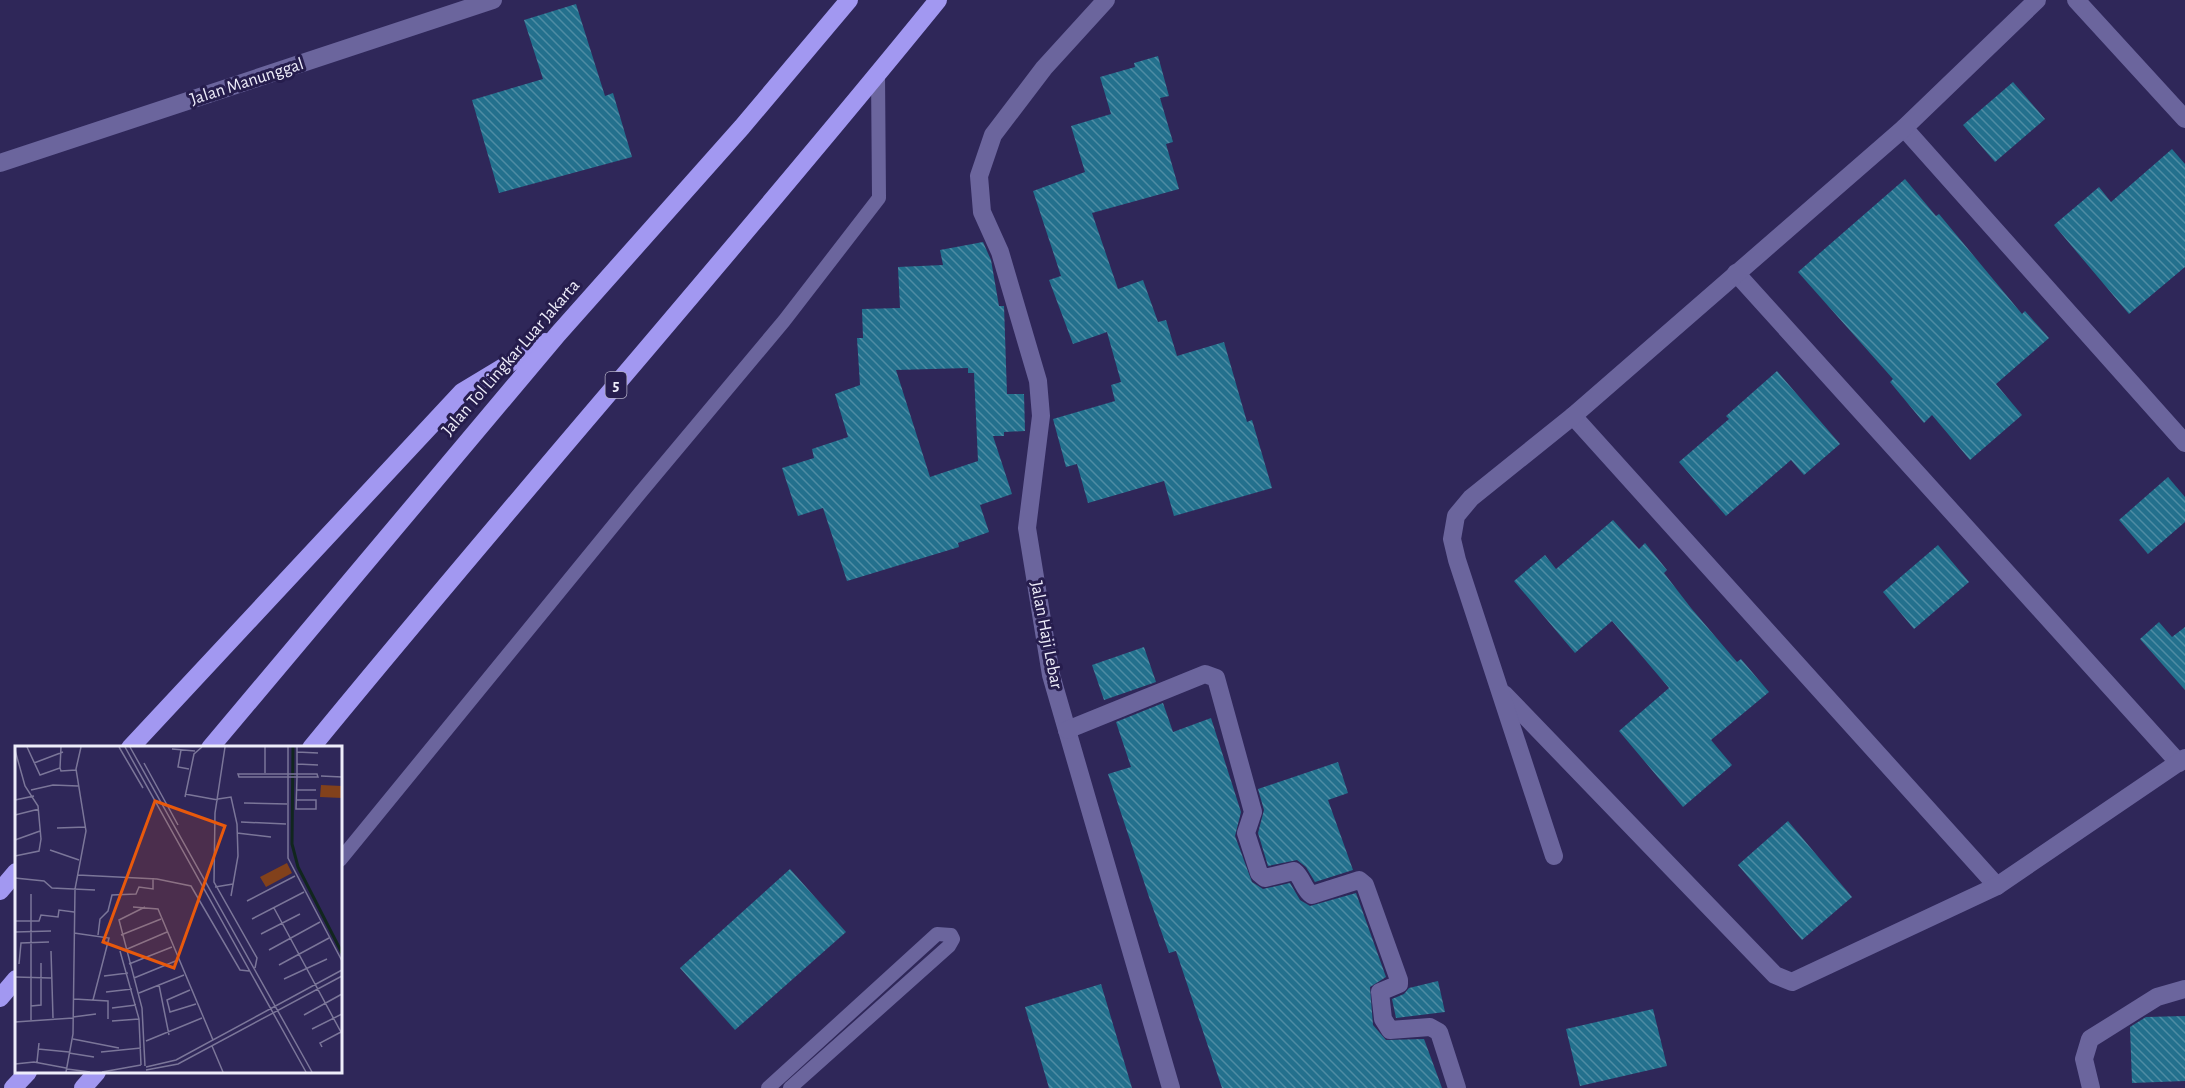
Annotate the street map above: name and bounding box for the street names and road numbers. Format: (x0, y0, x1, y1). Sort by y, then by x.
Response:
street label: Jalan Manunggal (188, 55, 306, 109)
street label: Jalan Tol Lingkar Luar Jakarta (439, 277, 583, 439)
road number: 5 (606, 372, 626, 398)
street label: Jalan Haji Lebar (1027, 580, 1065, 691)

